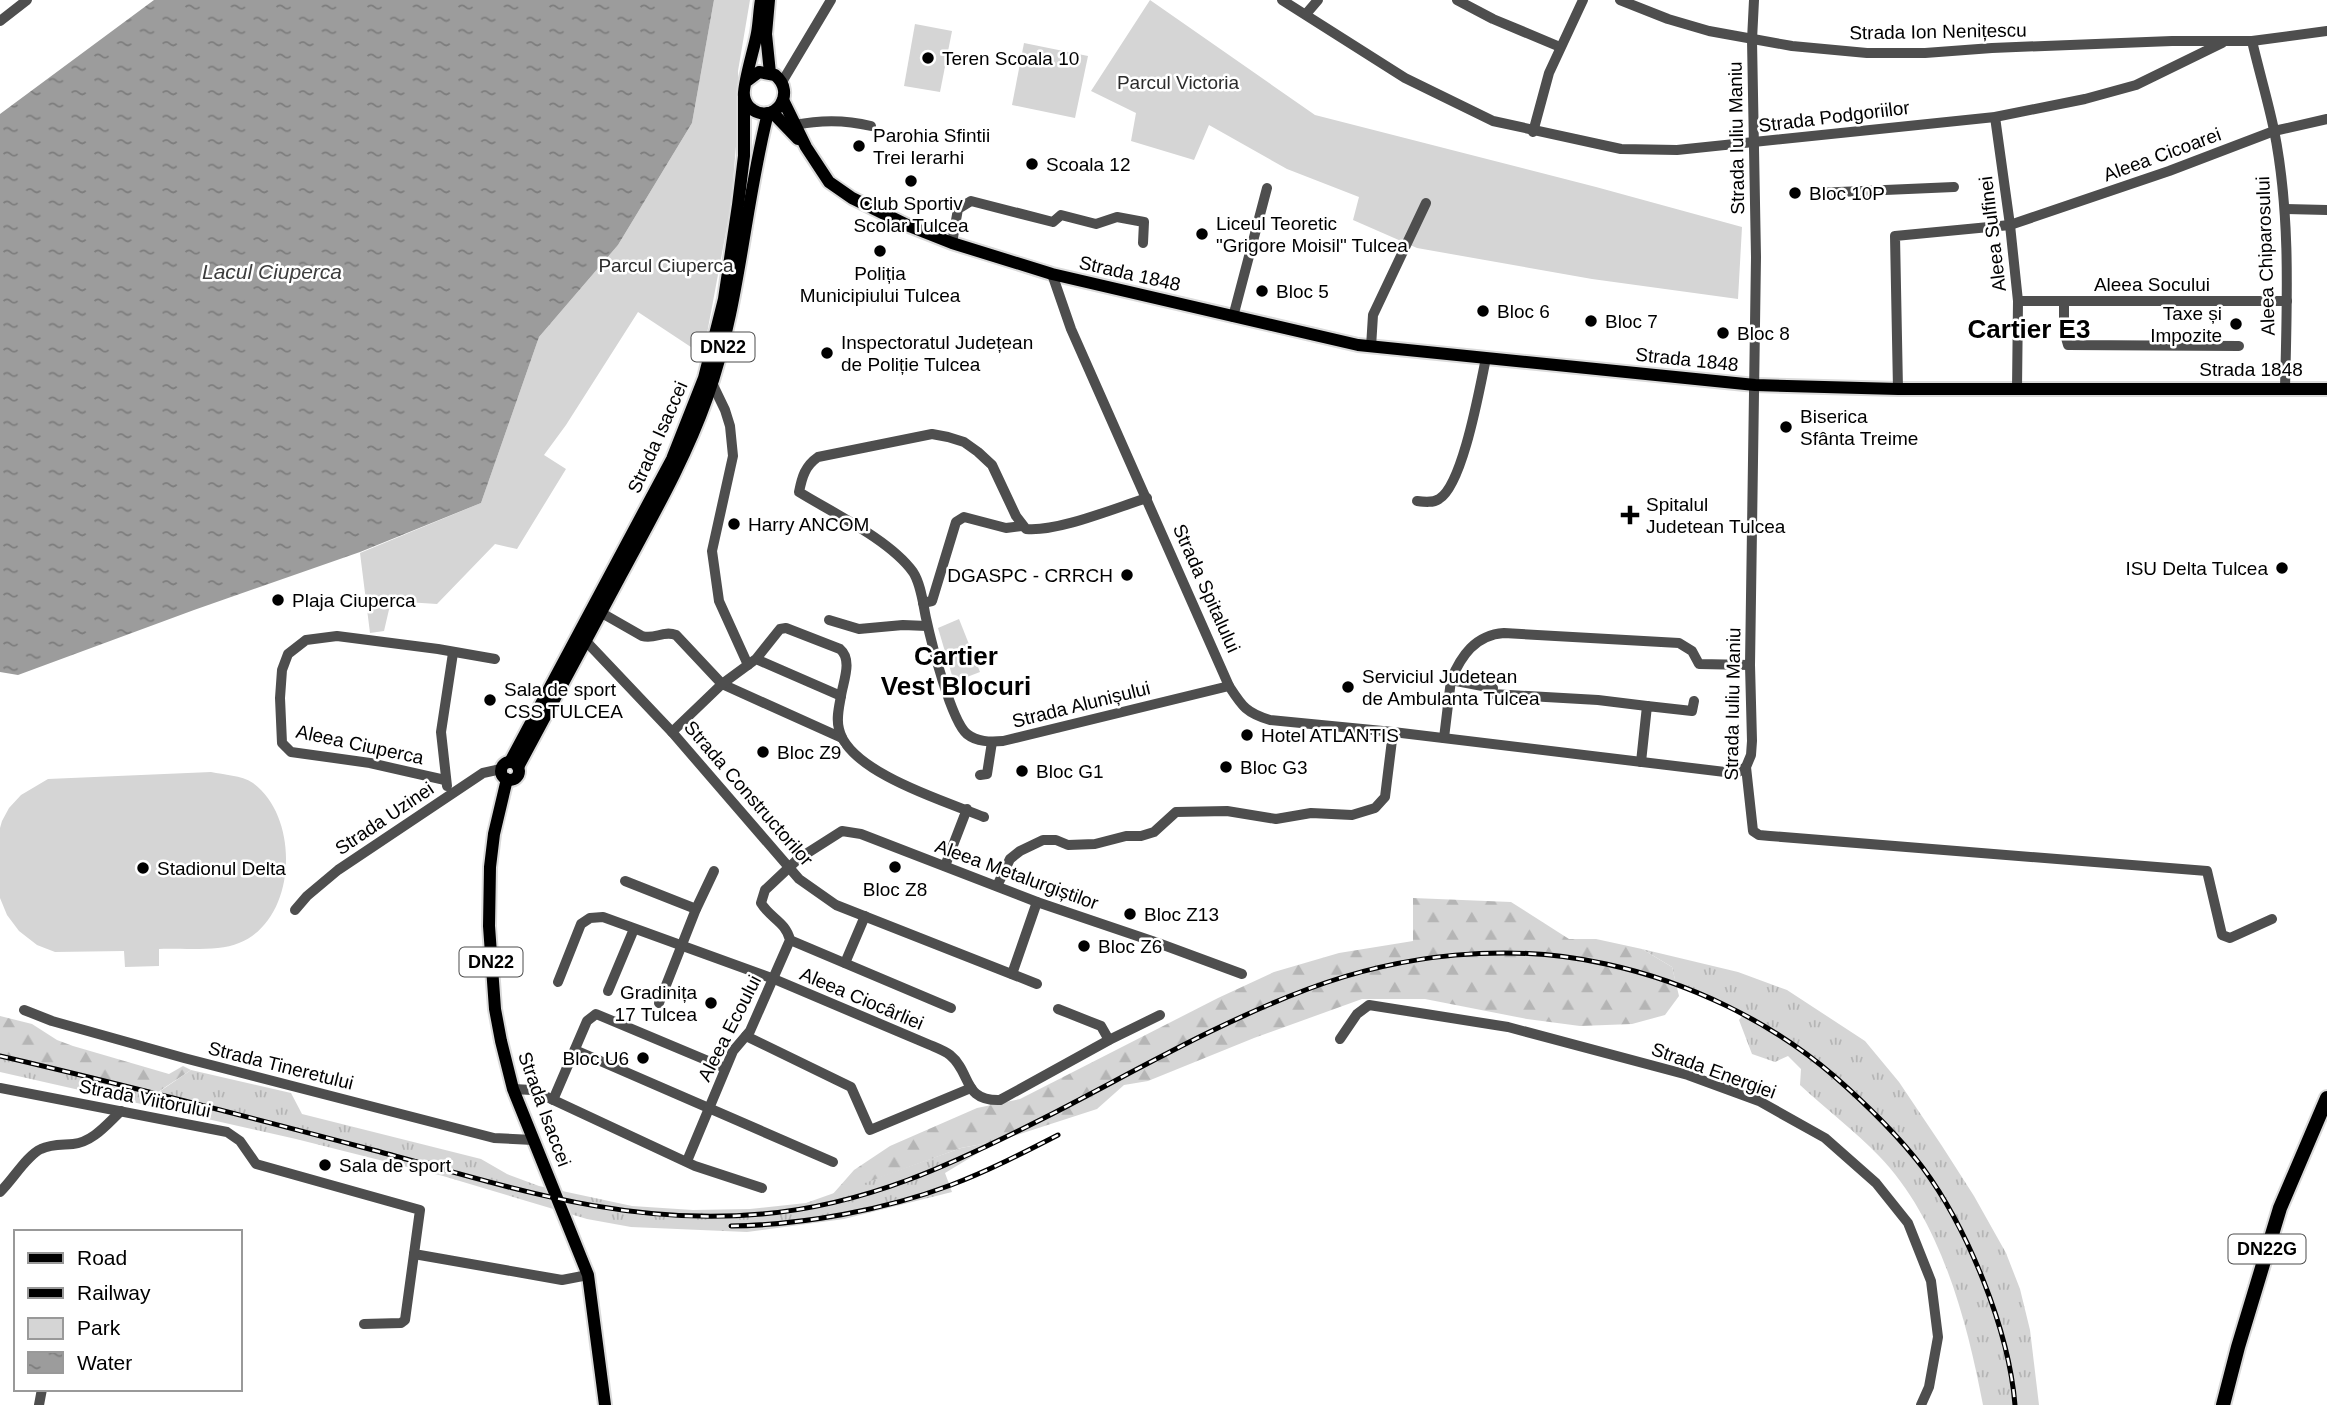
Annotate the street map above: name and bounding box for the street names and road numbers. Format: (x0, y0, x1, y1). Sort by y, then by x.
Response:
street label: Strada Ion Nenițescu (1849, 19, 2027, 44)
street label: Strada Iuliu Maniu (1725, 61, 1748, 215)
street label: Strada Podgoriilor (1757, 97, 1911, 136)
street label: Aleea Cicoarei (2101, 123, 2224, 185)
street label: Aleea Sulfinei (1975, 175, 2010, 293)
street label: Aleea Chiparosului (2252, 176, 2279, 336)
street label: Strada 1848 (1077, 252, 1183, 295)
street label: Aleea Socului (2094, 274, 2210, 295)
road number: DN22 (692, 332, 754, 362)
street label: Strada 1848 (1634, 344, 1740, 375)
street label: Strada 1848 (2199, 359, 2303, 380)
street label: Strada Isaccei (623, 378, 692, 496)
street label: Strada Spitalului (1169, 521, 1244, 656)
street label: Strada Iuliu Maniu (1721, 627, 1744, 781)
street label: Strada Alunișului (1010, 677, 1152, 732)
street label: Strada Constructorilor (680, 717, 818, 870)
street label: Aleea Ciuperca (294, 721, 426, 768)
street label: Strada Uzinei (331, 778, 437, 859)
street label: Aleea Metalurgiștilor (932, 835, 1102, 914)
road number: DN22 (460, 947, 522, 976)
street label: Aleea Ciocârliei (797, 963, 927, 1034)
street label: Aleea Ecoului (694, 972, 765, 1085)
street label: Strada Tineretului (206, 1037, 356, 1094)
street label: Strada Energiei (1649, 1038, 1779, 1103)
street label: Strada Isaccei (514, 1049, 575, 1169)
street label: Strada Viitorului (77, 1075, 213, 1122)
road number: DN22G (2228, 1234, 2306, 1264)

